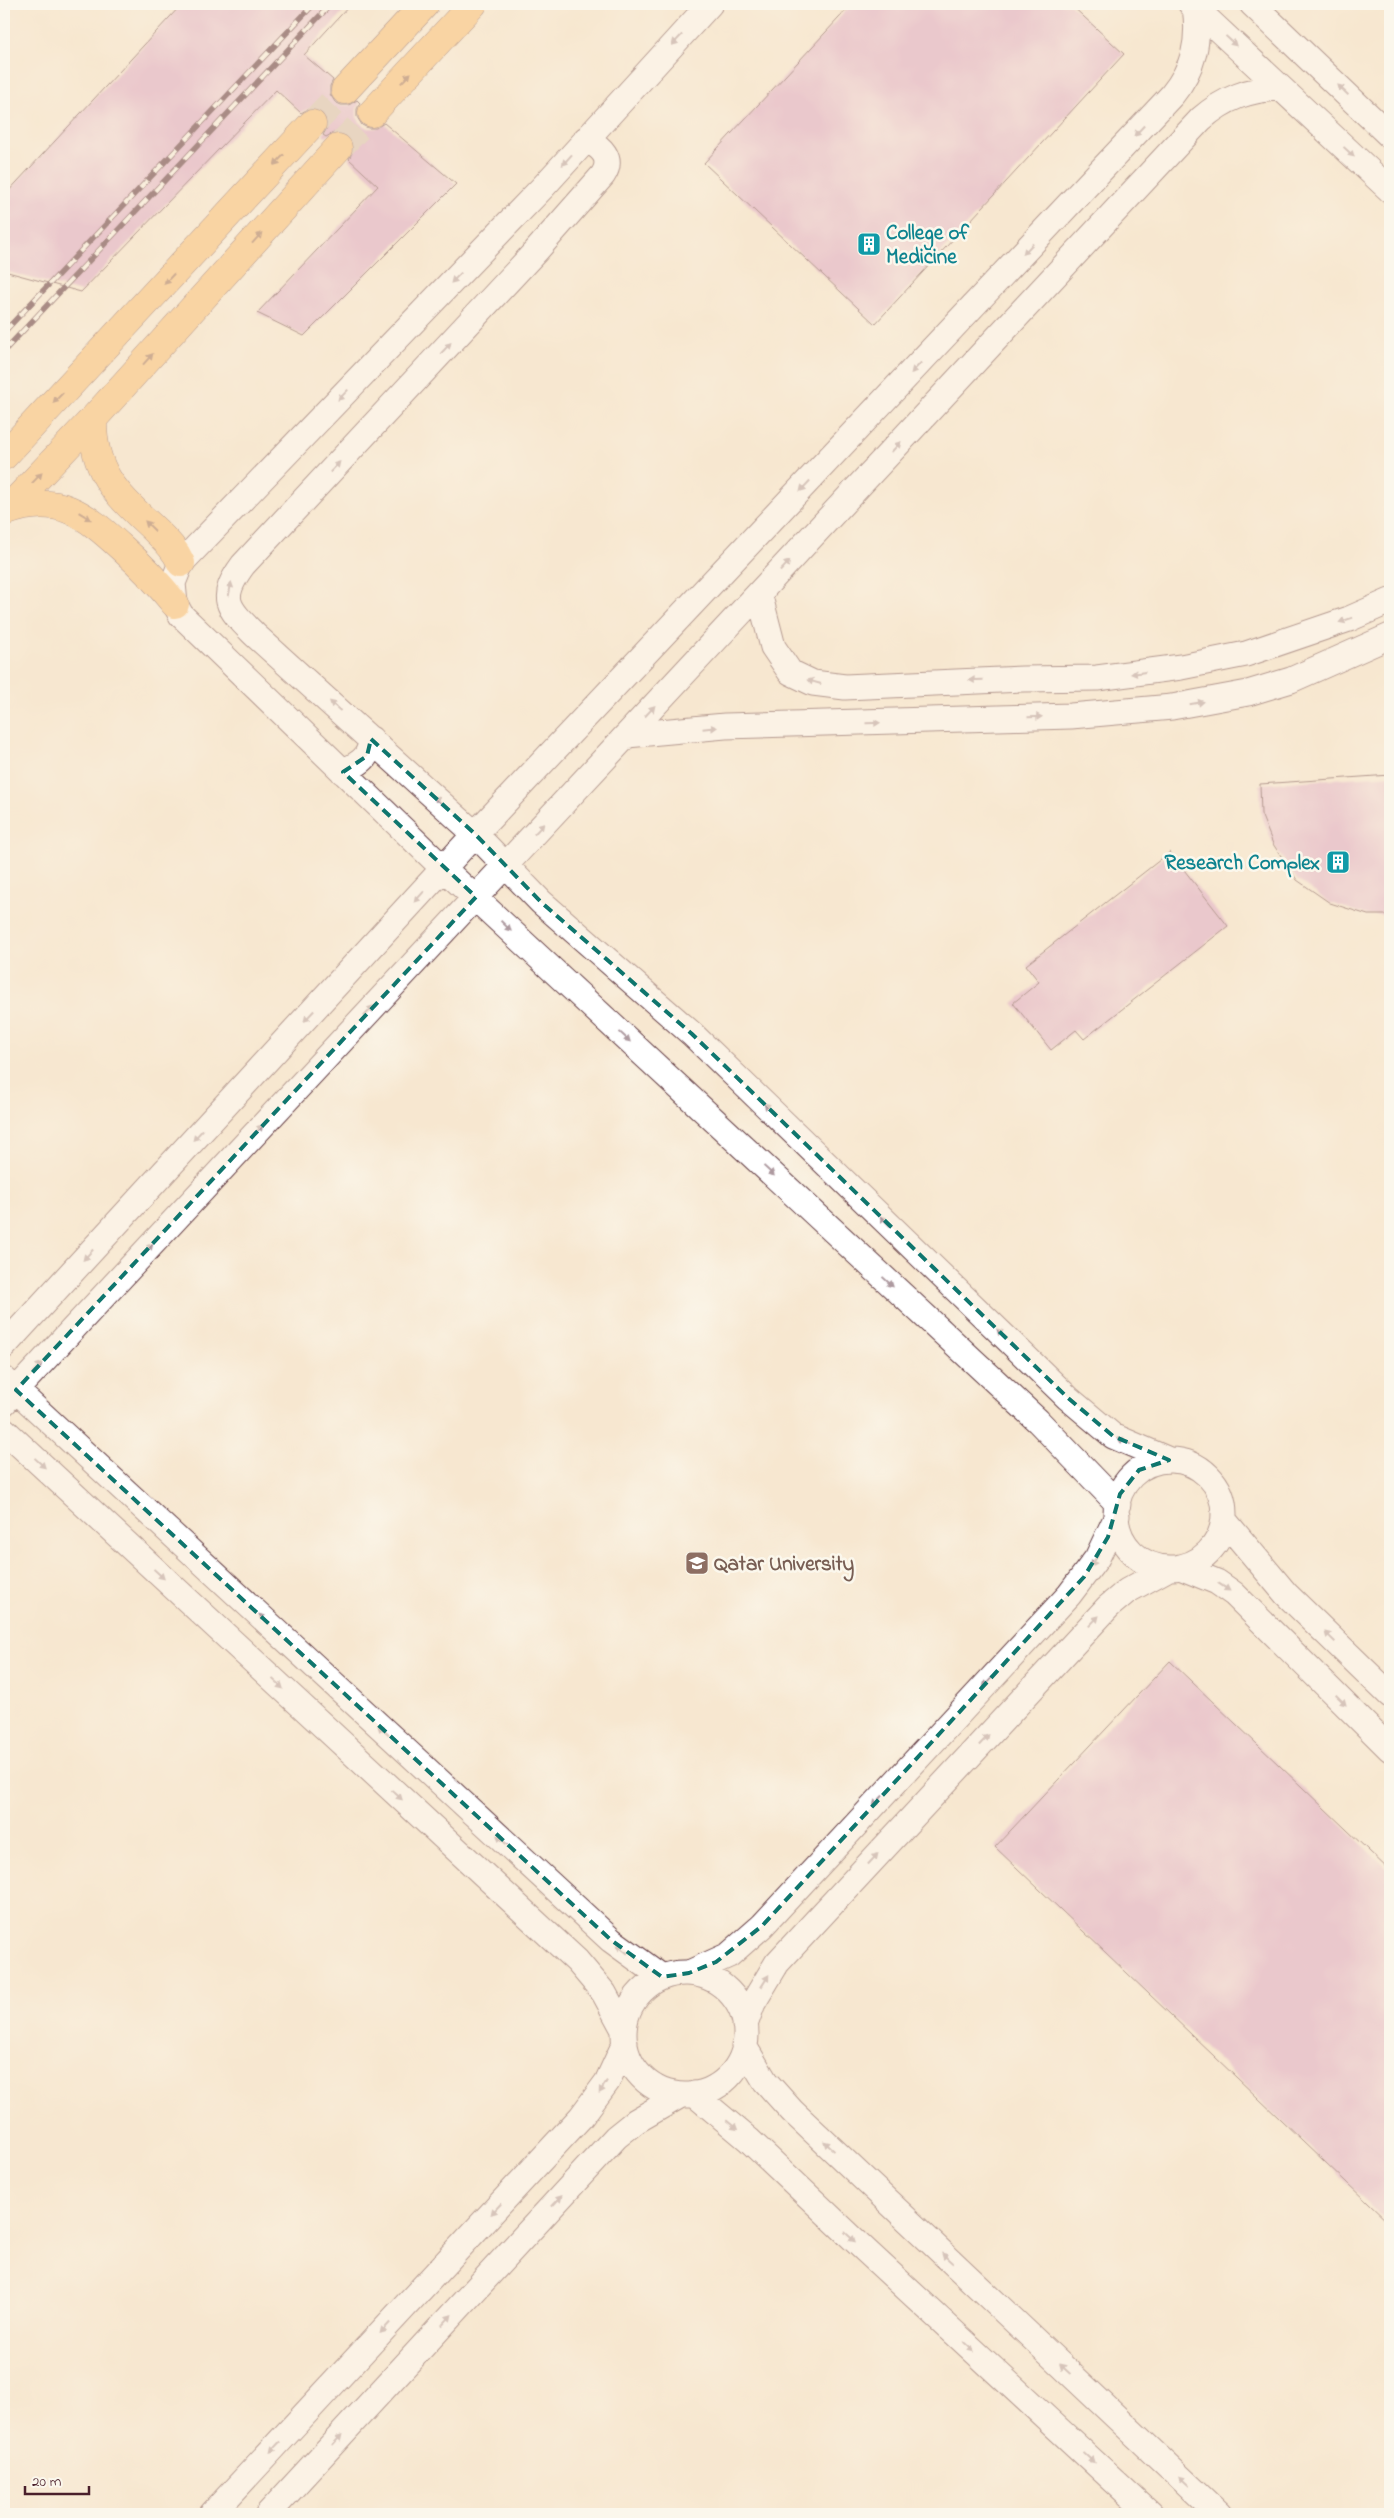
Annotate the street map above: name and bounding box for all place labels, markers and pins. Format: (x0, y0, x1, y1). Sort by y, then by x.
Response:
place label: College of Medicine (886, 219, 970, 273)
building icon: College of Medicine (856, 231, 882, 257)
place label: Research Complex (1165, 849, 1320, 879)
building icon: Research Complex (1325, 849, 1351, 875)
school or university icon: Qatar University (684, 1550, 710, 1576)
place label: Qatar University (714, 1550, 855, 1582)

